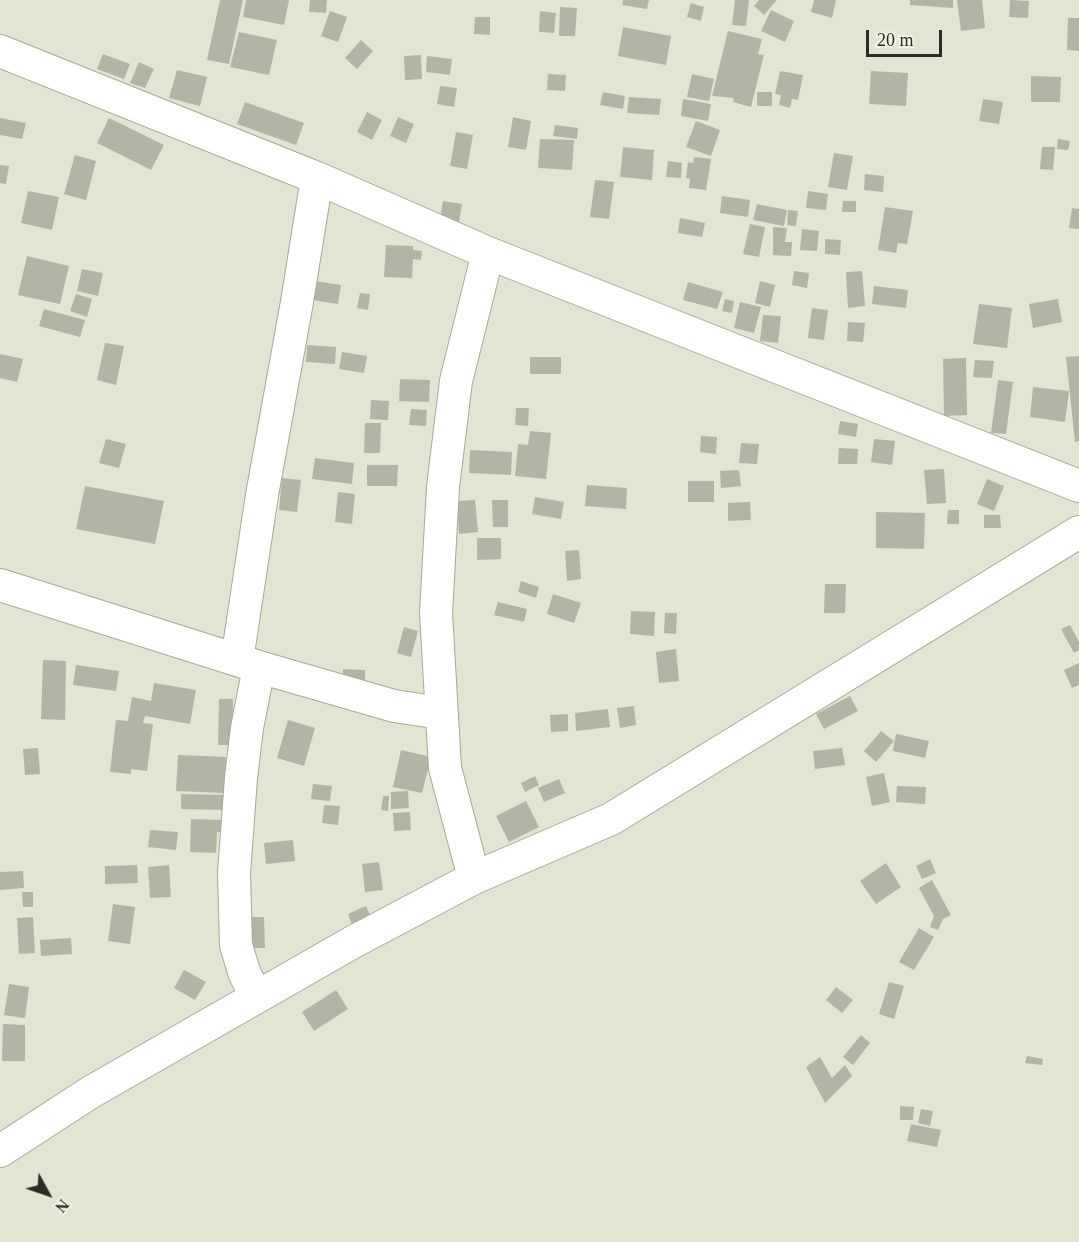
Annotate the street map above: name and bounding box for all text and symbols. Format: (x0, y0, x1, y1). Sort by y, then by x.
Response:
scale bar (869, 18, 946, 56)
text: 20 m (877, 30, 914, 50)
north arrow (18, 1164, 78, 1224)
text: N (52, 1196, 72, 1216)

